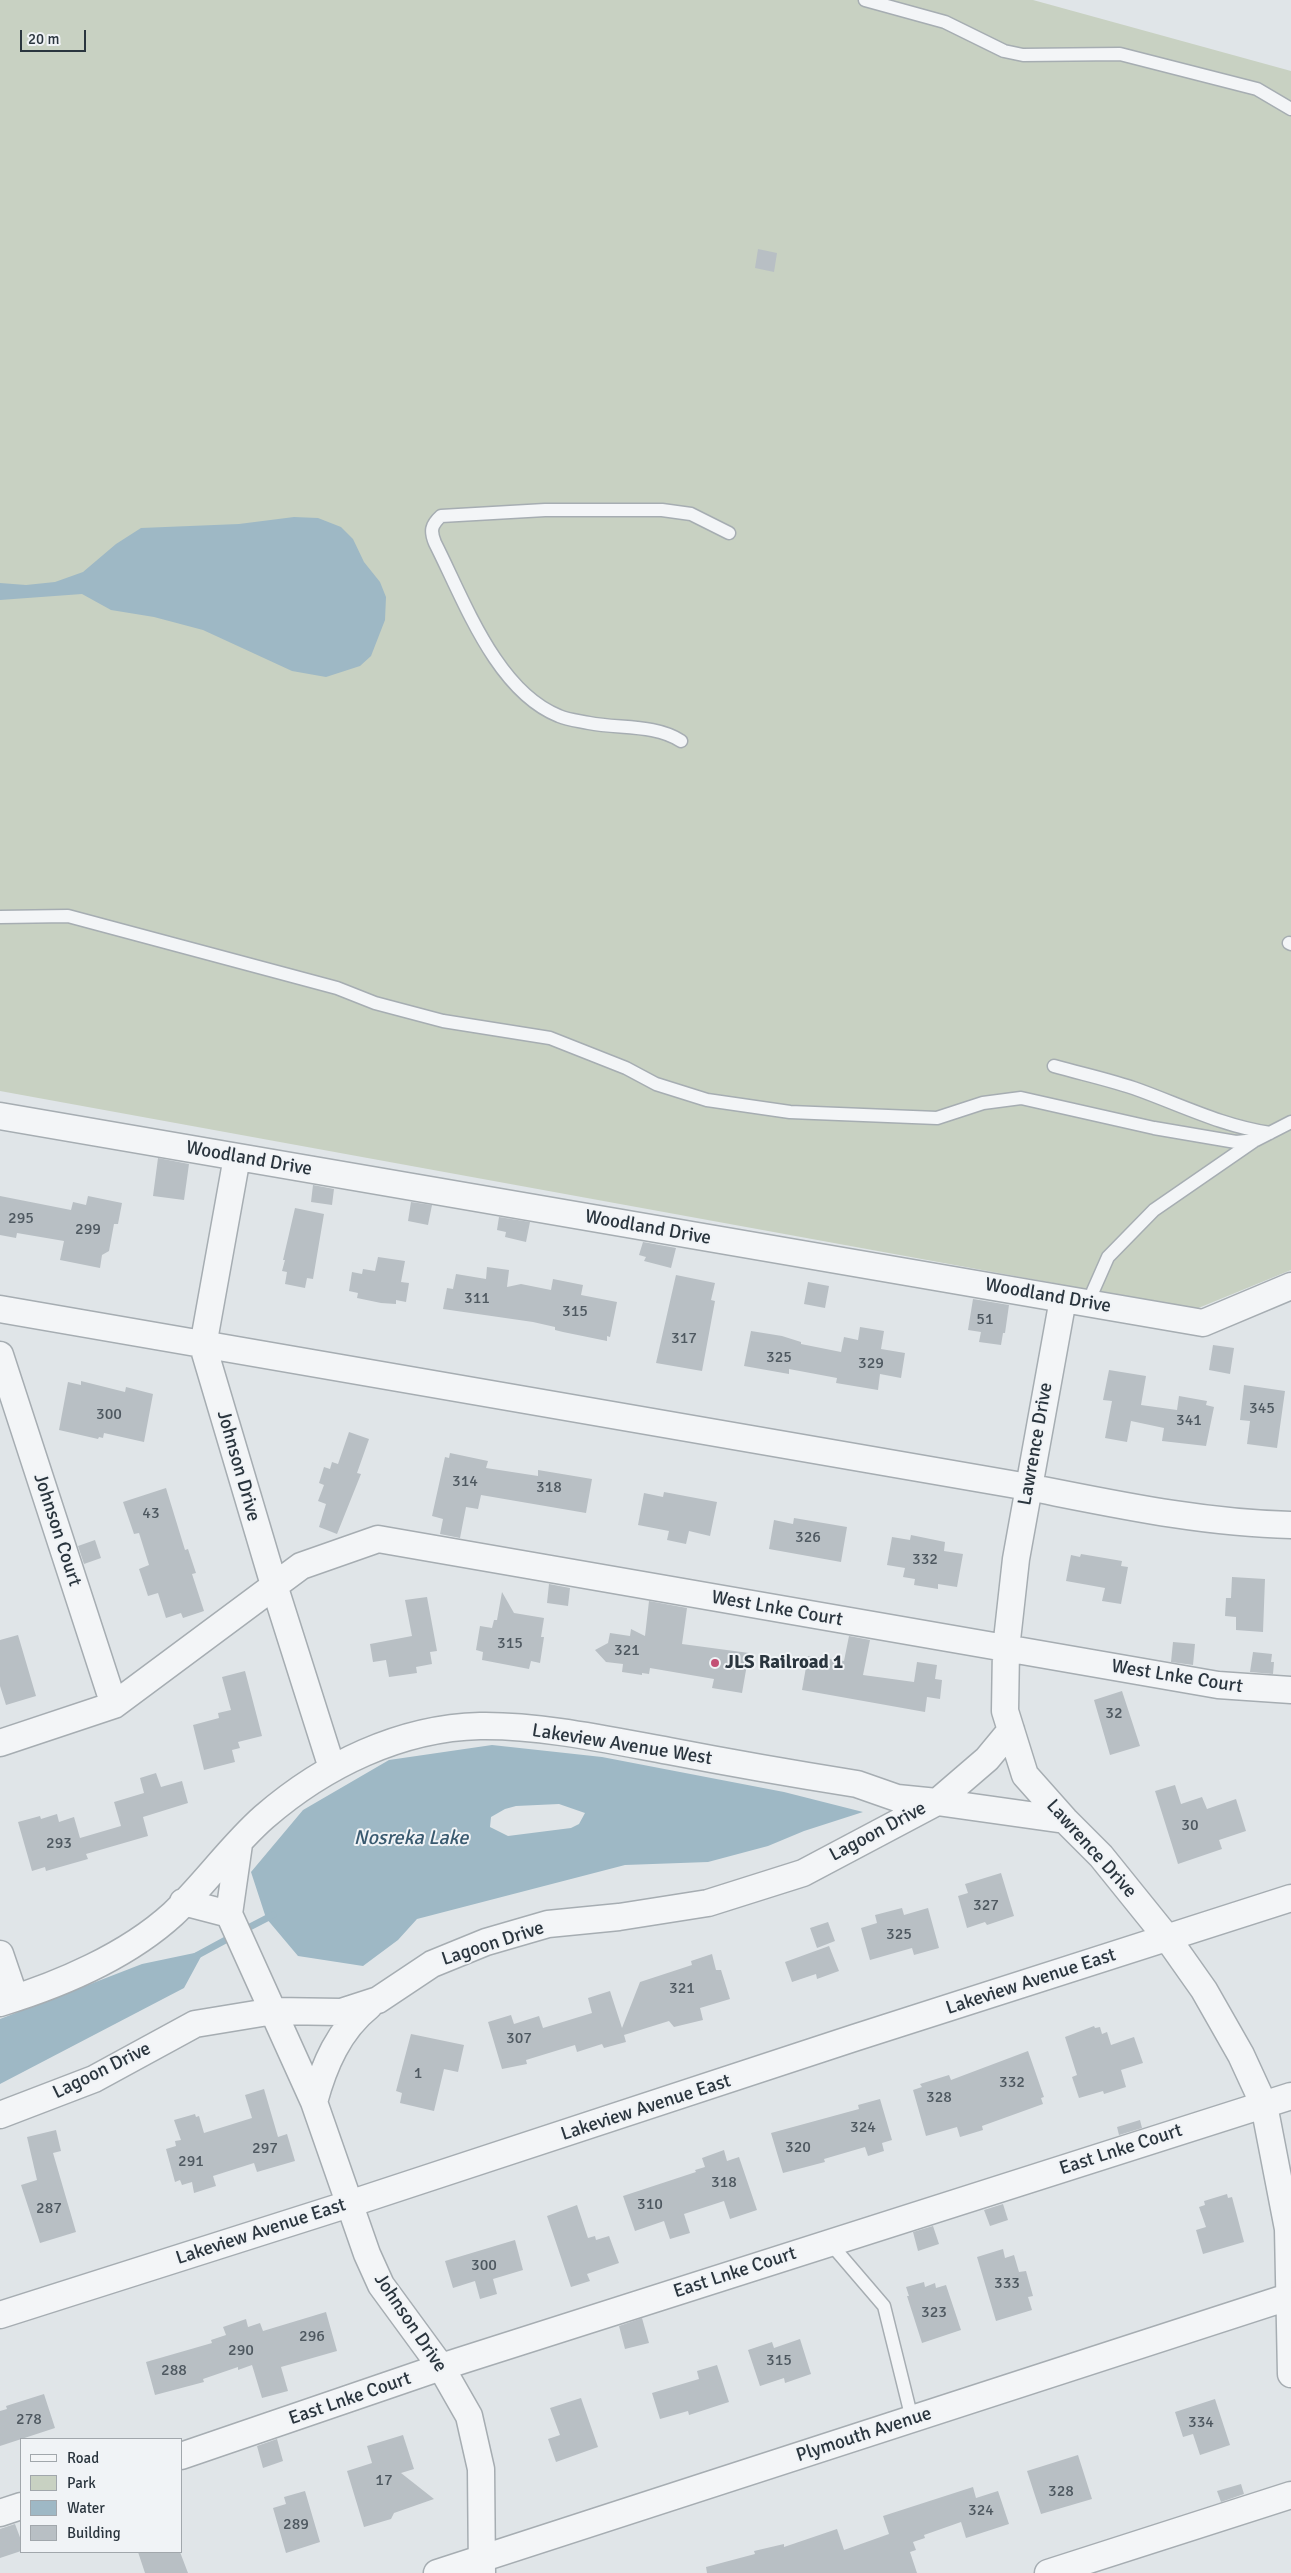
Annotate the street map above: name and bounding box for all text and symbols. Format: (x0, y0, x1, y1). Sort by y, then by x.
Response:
scale bar (22, 20, 89, 52)
text: 20 m (28, 30, 59, 48)
street label: Woodland Drive (184, 1137, 314, 1181)
street label: Woodland Drive (583, 1206, 713, 1250)
house number: 295 (8, 1209, 34, 1229)
house number: 299 (75, 1220, 101, 1240)
street label: Woodland Drive (983, 1274, 1113, 1318)
house number: 311 (464, 1289, 490, 1309)
house number: 315 (562, 1302, 588, 1322)
house number: 51 (976, 1310, 994, 1330)
house number: 317 (671, 1329, 697, 1349)
house number: 325 (766, 1348, 792, 1368)
house number: 329 (858, 1354, 884, 1374)
street label: Lawrence Drive (1014, 1381, 1058, 1507)
house number: 345 (1249, 1399, 1275, 1419)
house number: 300 (96, 1405, 122, 1425)
street label: Johnson Drive (211, 1408, 265, 1524)
house number: 341 (1176, 1411, 1202, 1431)
street label: Johnson Court (28, 1471, 86, 1589)
house number: 314 (452, 1472, 478, 1492)
house number: 318 (536, 1478, 562, 1498)
house number: 43 (142, 1504, 160, 1524)
house number: 326 (795, 1528, 821, 1548)
house number: 332 (912, 1550, 938, 1570)
street label: West Lnke Court (710, 1586, 844, 1632)
house number: 315 (497, 1634, 523, 1654)
house number: 321 (614, 1641, 640, 1661)
place label: JLS Railroad 1 (725, 1652, 843, 1674)
street label: West Lnke Court (1110, 1655, 1244, 1699)
marker: JLS Railroad 1 (709, 1657, 721, 1669)
house number: 32 (1105, 1704, 1123, 1724)
street label: Lakeview Avenue West (530, 1720, 714, 1770)
street label: Lawrence Drive (1041, 1795, 1141, 1903)
street label: Lagoon Drive (826, 1797, 930, 1867)
house number: 30 (1181, 1816, 1199, 1836)
water label: Nosreka Lake (354, 1827, 468, 1851)
house number: 293 (46, 1834, 72, 1854)
house number: 327 (973, 1896, 999, 1916)
street label: Lagoon Drive (439, 1917, 547, 1971)
house number: 325 (886, 1925, 912, 1945)
street label: Lakeview Avenue East (943, 1944, 1119, 2020)
house number: 321 (669, 1979, 695, 1999)
house number: 307 (506, 2029, 532, 2049)
street label: Lagoon Drive (49, 2037, 155, 2105)
house number: 1 (414, 2064, 422, 2084)
street label: Lakeview Avenue East (558, 2070, 734, 2146)
house number: 332 (999, 2073, 1025, 2093)
house number: 328 (926, 2088, 952, 2108)
house number: 324 (850, 2118, 876, 2138)
street label: East Lnke Court (1057, 2119, 1185, 2181)
house number: 320 (785, 2138, 811, 2158)
house number: 297 (252, 2139, 278, 2159)
house number: 291 (178, 2152, 204, 2172)
house number: 318 (711, 2173, 737, 2193)
street label: Lakeview Avenue East (173, 2194, 349, 2270)
house number: 310 (637, 2195, 663, 2215)
house number: 287 (36, 2199, 62, 2219)
street label: East Lnke Court (671, 2242, 799, 2304)
house number: 300 (471, 2256, 497, 2276)
street label: Johnson Drive (369, 2269, 451, 2377)
house number: 333 (994, 2274, 1020, 2294)
house number: 323 (921, 2303, 947, 2323)
house number: 296 (299, 2327, 325, 2347)
house number: 290 (228, 2341, 254, 2361)
house number: 315 (766, 2351, 792, 2371)
house number: 288 (161, 2361, 187, 2381)
street label: East Lnke Court (286, 2367, 414, 2431)
street label: Plymouth Avenue (793, 2402, 935, 2468)
house number: 278 (16, 2410, 42, 2430)
house number: 334 (1188, 2413, 1214, 2433)
legend (20, 2438, 182, 2553)
text: Road (67, 2449, 99, 2467)
house number: 17 (375, 2471, 393, 2491)
text: Park (67, 2474, 96, 2492)
house number: 328 (1048, 2482, 1074, 2502)
text: Water (67, 2499, 105, 2517)
house number: 324 (968, 2501, 994, 2521)
house number: 289 (283, 2515, 309, 2535)
text: Building (67, 2524, 121, 2542)

